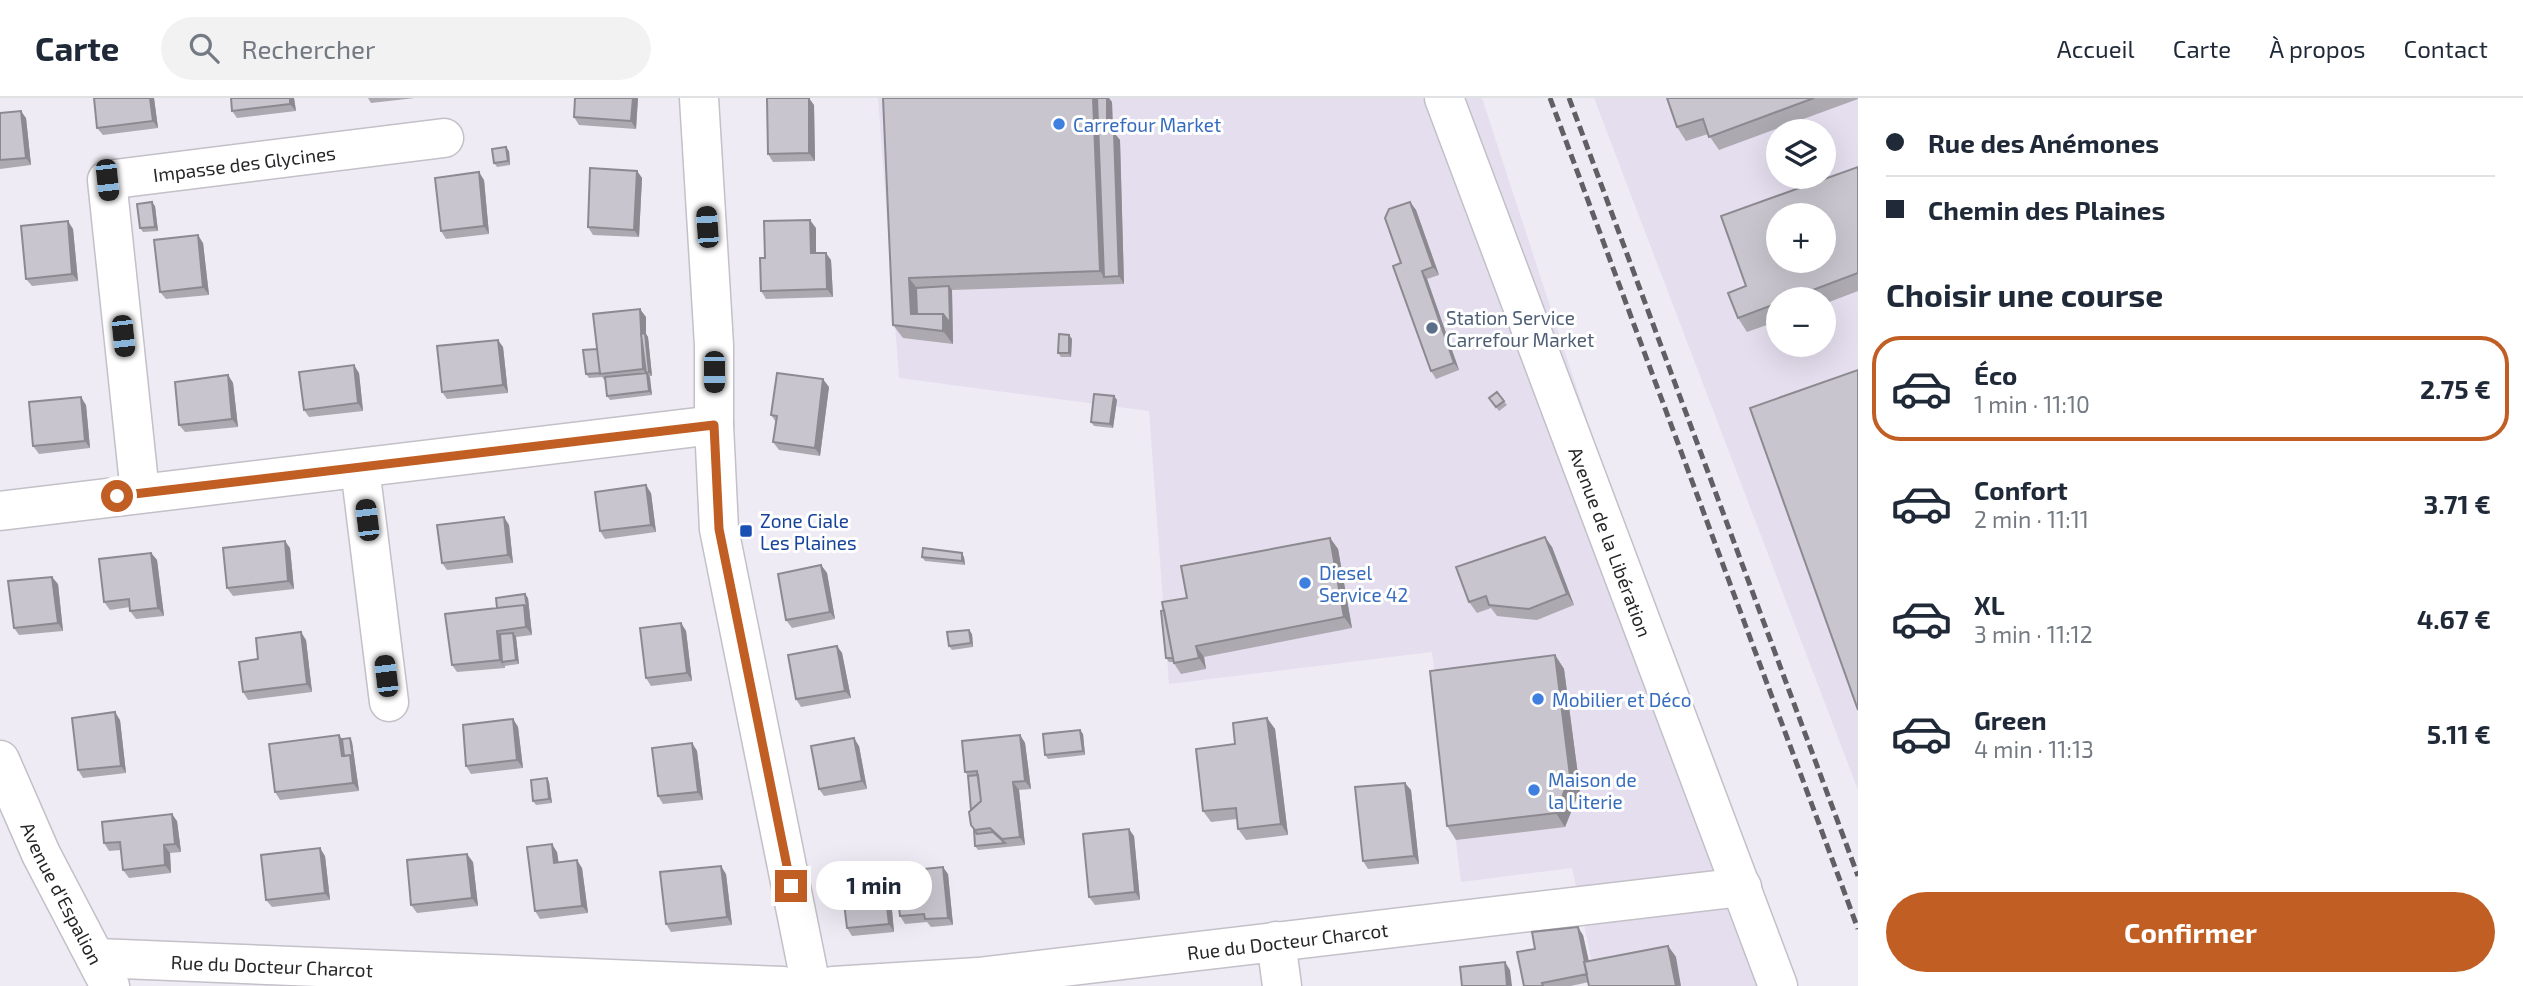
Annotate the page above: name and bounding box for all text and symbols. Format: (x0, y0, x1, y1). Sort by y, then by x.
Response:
search box (161, 17, 651, 80)
text: Carte (35, 28, 119, 68)
icon: search (185, 29, 223, 67)
text: Rechercher (241, 33, 375, 64)
text: Accueil (2057, 34, 2135, 63)
text: Carte (2173, 34, 2231, 63)
text: À propos (2269, 34, 2366, 63)
text: Contact (2404, 34, 2488, 63)
place label: Carrefour Market (1073, 113, 1221, 136)
marker: Carrefour Market (1051, 116, 1067, 132)
map controls (1766, 119, 1836, 357)
button: layers (1766, 119, 1836, 189)
text: Rue des Anémones (1928, 127, 2159, 158)
street label: Impasse des Glycines (152, 140, 337, 186)
car (95, 158, 120, 202)
text: Chemin des Plaines (1928, 194, 2165, 225)
button: + (1766, 203, 1836, 273)
car (696, 205, 719, 249)
text: Choisir une course (1886, 275, 2163, 313)
button: − (1766, 287, 1836, 357)
place label: Station Service Carrefour Market (1446, 306, 1594, 351)
car (111, 314, 136, 358)
marker: Station Service Carrefour Market (1424, 320, 1440, 336)
car (704, 351, 725, 393)
icon: car (1890, 357, 1953, 420)
text: Éco (1974, 359, 2017, 390)
text: 2.75 € (2420, 373, 2491, 404)
text: 1 min · 11:10 (1974, 390, 2090, 418)
street label: Avenue de la Libération (1565, 444, 1657, 640)
icon: car (1890, 472, 1953, 535)
text: Confort (1974, 474, 2068, 505)
route start (101, 480, 133, 512)
text: 3.71 € (2423, 488, 2491, 519)
car (355, 498, 380, 542)
text: 2 min · 11:11 (1974, 505, 2089, 533)
place label: Zone Ciale Les Plaines (760, 509, 857, 554)
marker: Zone Ciale Les Plaines (738, 523, 754, 539)
place label: Diesel Service 42 (1319, 561, 1408, 606)
marker: Diesel Service 42 (1297, 575, 1313, 591)
icon: car (1890, 587, 1953, 650)
text: XL (1974, 589, 2005, 620)
text: 4.67 € (2417, 603, 2491, 634)
text: 3 min · 11:12 (1974, 620, 2093, 648)
car (374, 654, 399, 698)
place label: Mobilier et Déco (1552, 688, 1691, 711)
marker: Mobilier et Déco (1530, 691, 1546, 707)
icon: car (1890, 702, 1953, 765)
text: Green (1974, 704, 2047, 735)
text: 5.11 € (2427, 718, 2491, 749)
text: 4 min · 11:13 (1974, 735, 2094, 763)
place label: Maison de la Literie (1548, 768, 1637, 813)
marker: Maison de la Literie (1526, 782, 1542, 798)
street label: Avenue d'Espalion (17, 818, 108, 968)
callout: 1 min (816, 862, 931, 910)
route end (775, 870, 807, 902)
text: 1 min (846, 871, 902, 899)
button: Confirmer (1886, 892, 2495, 972)
street label: Rue du Docteur Charcot (1186, 917, 1389, 964)
street label: Rue du Docteur Charcot (170, 950, 373, 981)

